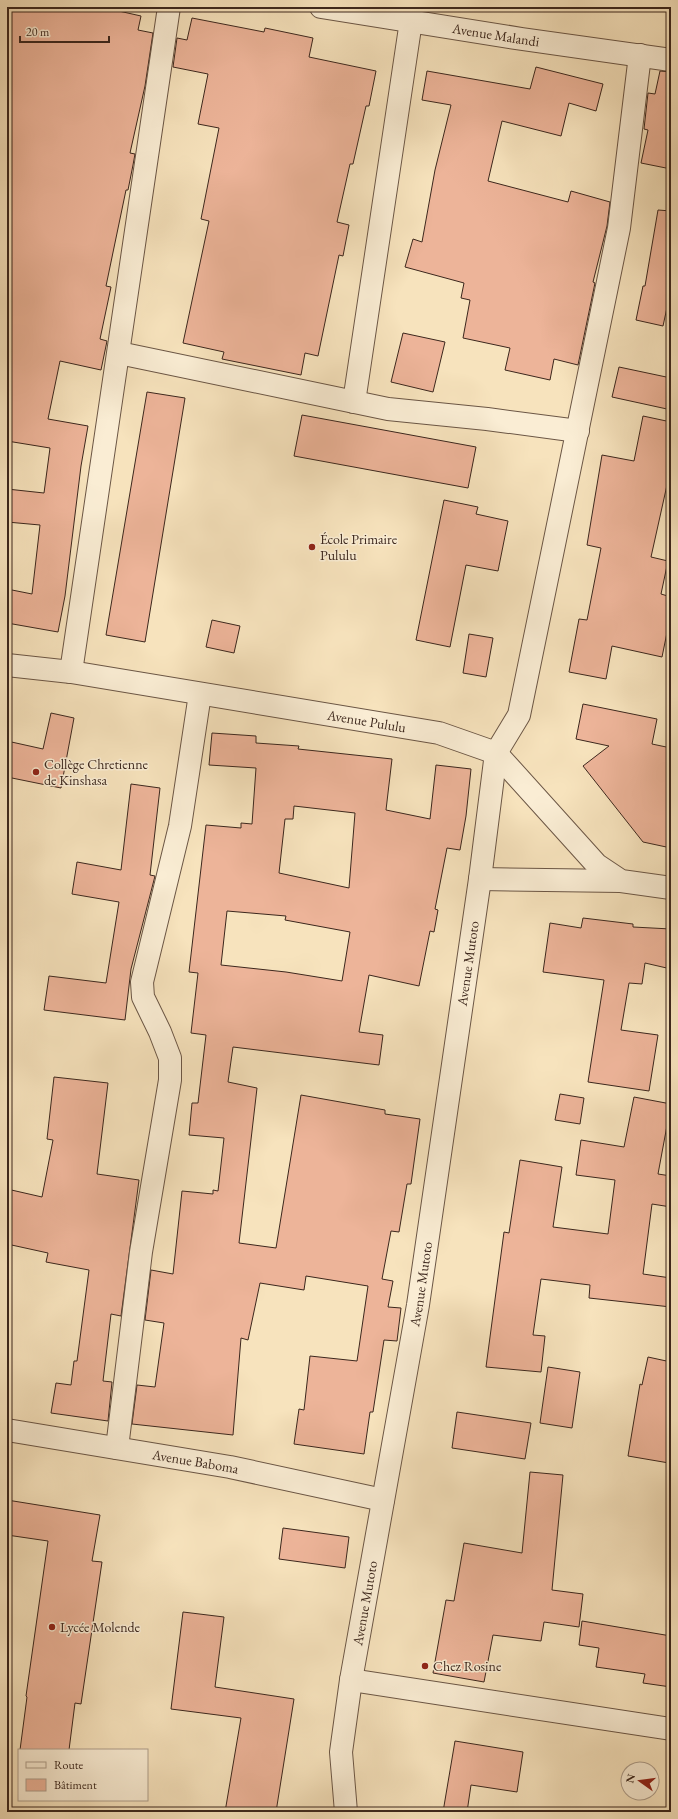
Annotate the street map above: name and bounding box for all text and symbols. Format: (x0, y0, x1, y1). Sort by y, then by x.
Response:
scale bar (20, 18, 109, 44)
street label: Avenue Malandi (450, 19, 541, 50)
text: 20 m (26, 24, 50, 40)
place label: École Primaire Pululu (320, 530, 398, 564)
marker: École Primaire Pululu (307, 542, 317, 552)
street label: Avenue Pululu (325, 705, 408, 736)
place label: Collège Chretienne de Kinshasa (44, 755, 149, 789)
marker: Collège Chretienne de Kinshasa (31, 767, 41, 777)
street label: Avenue Mutoto (452, 920, 483, 1008)
street label: Avenue Mutoto (405, 1240, 436, 1329)
street label: Avenue Baboma (150, 1445, 241, 1478)
street label: Avenue Mutoto (348, 1559, 381, 1648)
place label: Lycée Molende (60, 1618, 141, 1636)
marker: Lycée Molende (47, 1622, 57, 1632)
place label: Chez Rosine (433, 1657, 502, 1675)
marker: Chez Rosine (420, 1661, 430, 1671)
legend (18, 1749, 148, 1801)
text: Route (54, 1757, 84, 1773)
north arrow (620, 1761, 660, 1801)
text: N (622, 1772, 638, 1785)
text: Bâtiment (54, 1777, 97, 1793)

